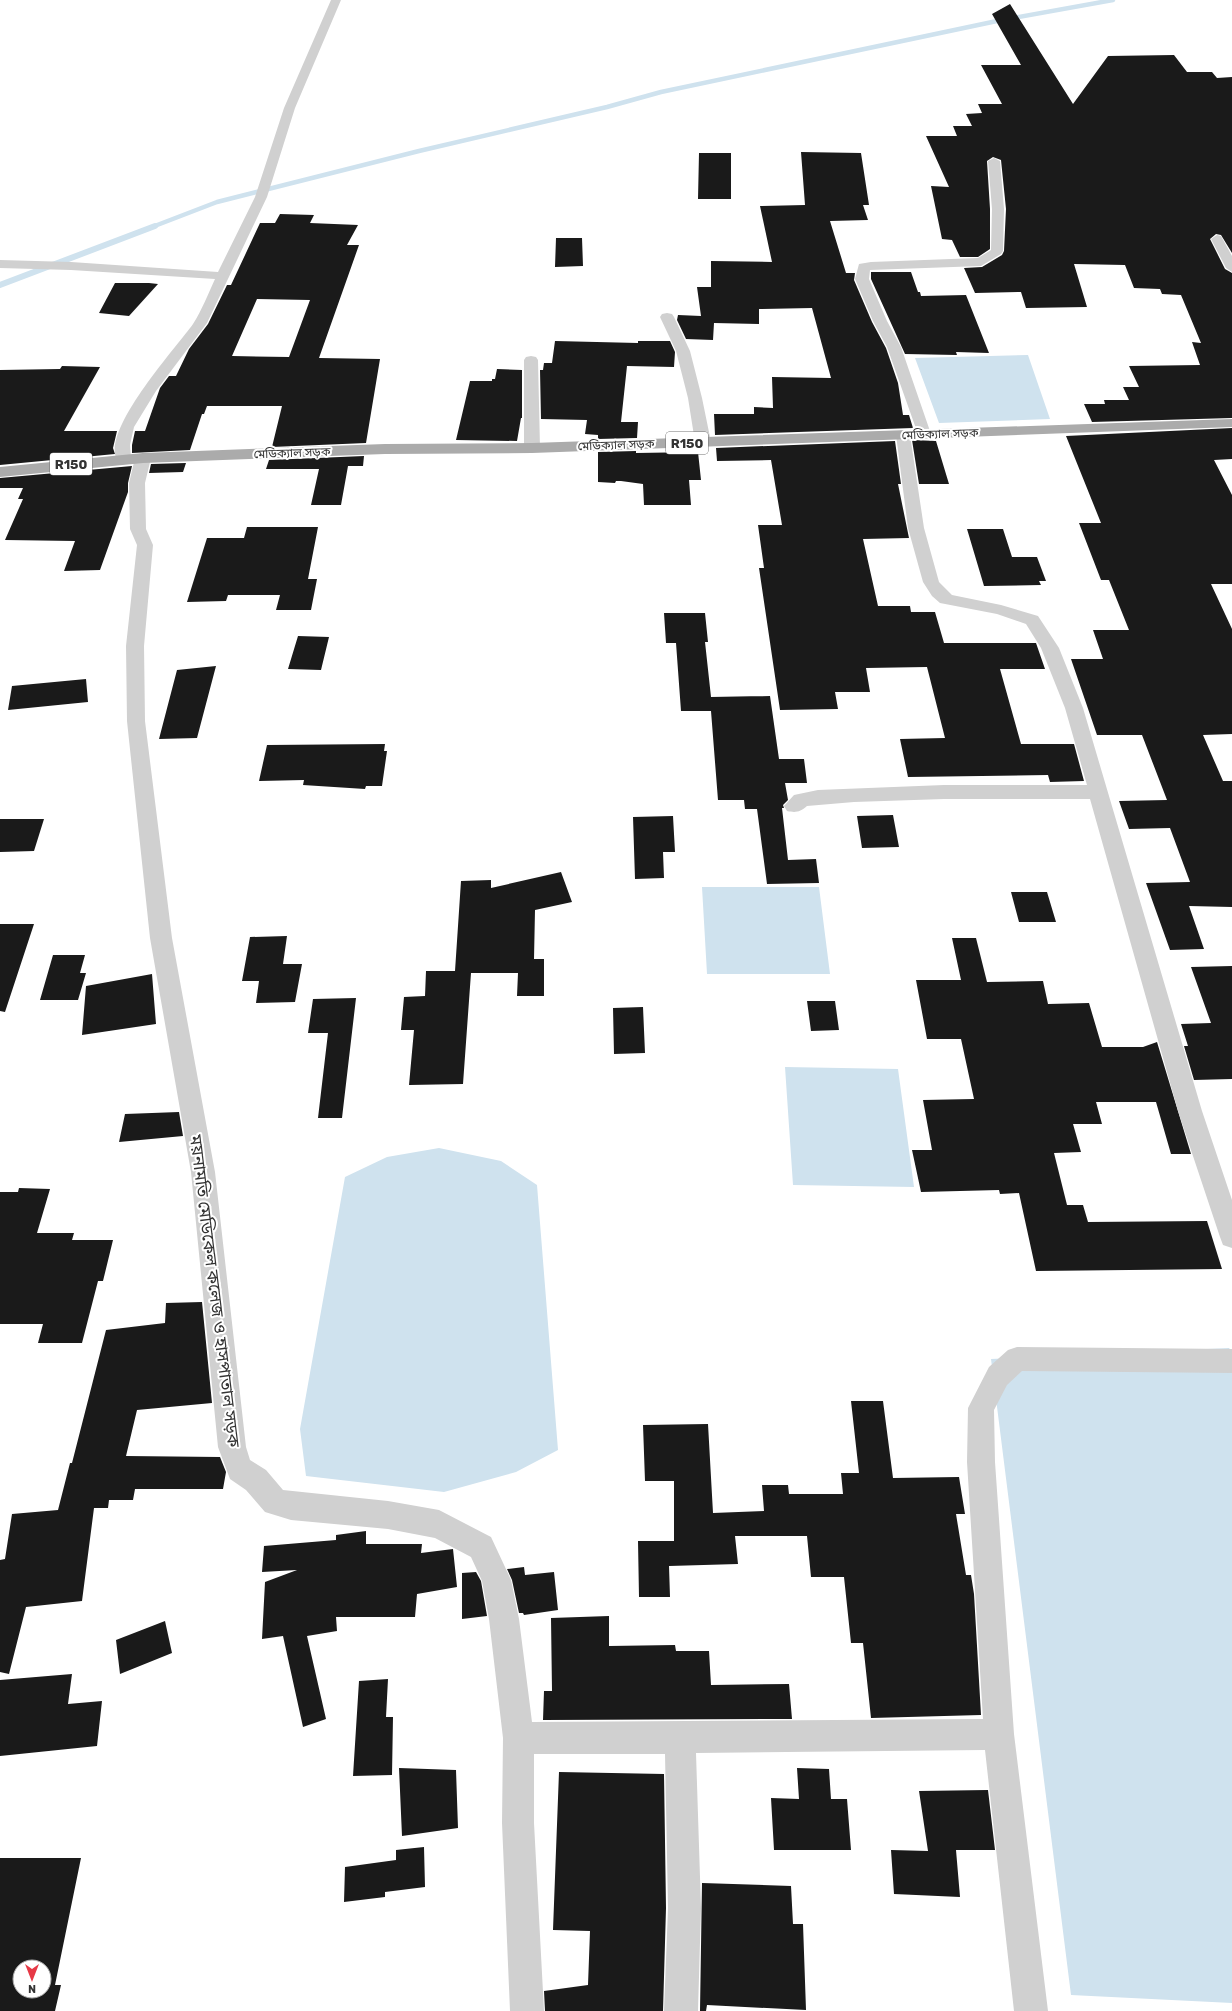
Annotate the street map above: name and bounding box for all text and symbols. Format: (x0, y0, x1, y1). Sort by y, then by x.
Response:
street label: মেডিক্যাল সড়ক (901, 425, 979, 442)
road number: R150 (666, 432, 708, 454)
street label: মেডিক্যাল সড়ক (577, 436, 655, 453)
street label: মেডিক্যাল সড়ক (253, 444, 331, 461)
road number: R150 (50, 453, 92, 475)
street label: ময়নামতি মেডিকেল কলেজ ও হাসপাতাল সড়ক (186, 1133, 244, 1449)
north arrow (12, 1959, 52, 1999)
text: N (28, 1982, 36, 1995)

